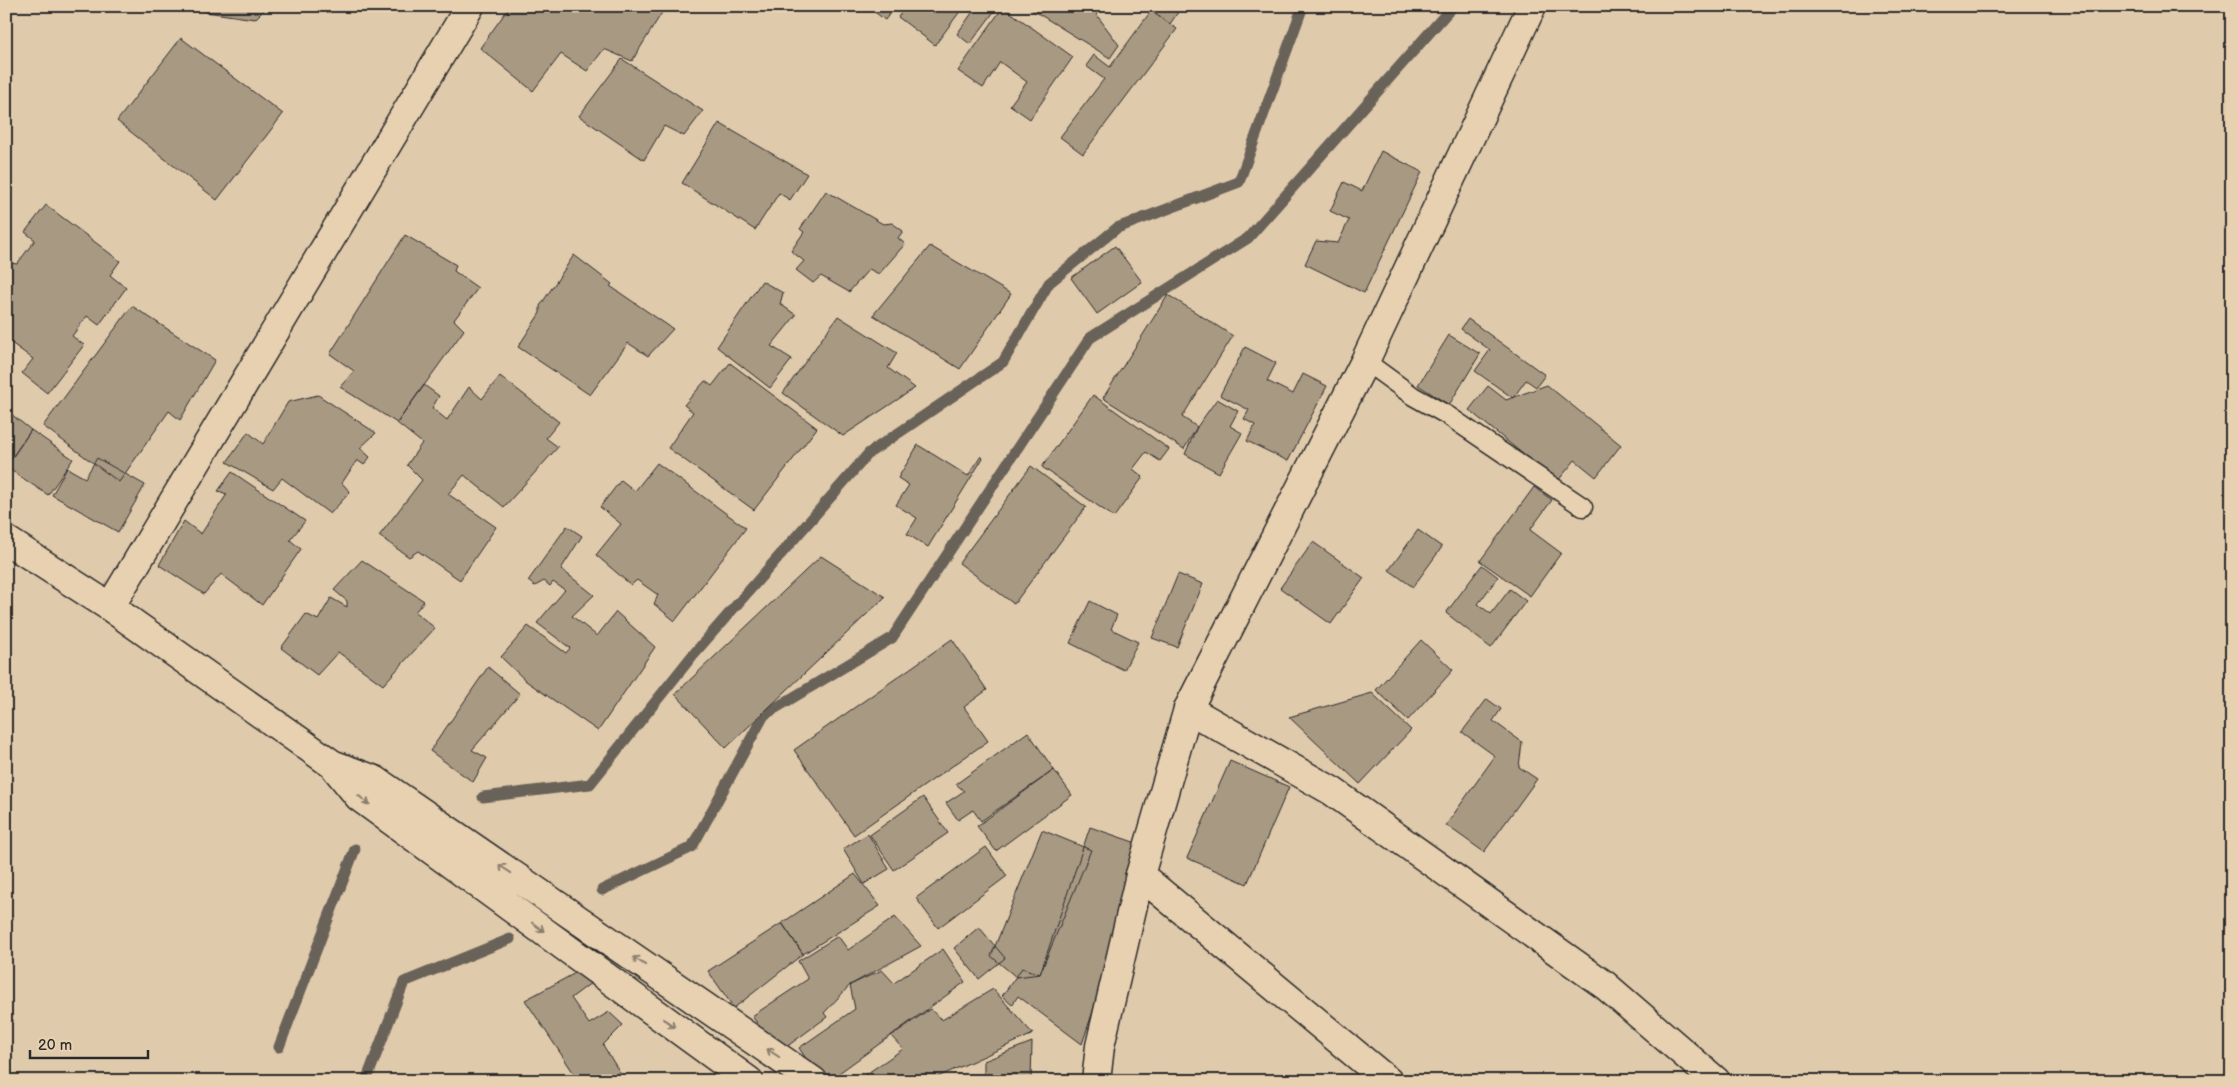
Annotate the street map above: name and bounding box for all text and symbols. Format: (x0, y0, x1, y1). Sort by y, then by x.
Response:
one-way arrow (357, 795, 371, 805)
one-way arrow (498, 864, 512, 874)
one-way arrow (531, 922, 545, 932)
one-way arrow (632, 956, 646, 966)
one-way arrow (662, 1017, 675, 1028)
scale bar (30, 1027, 148, 1059)
text: 20 m (38, 1036, 72, 1055)
one-way arrow (766, 1048, 780, 1058)

